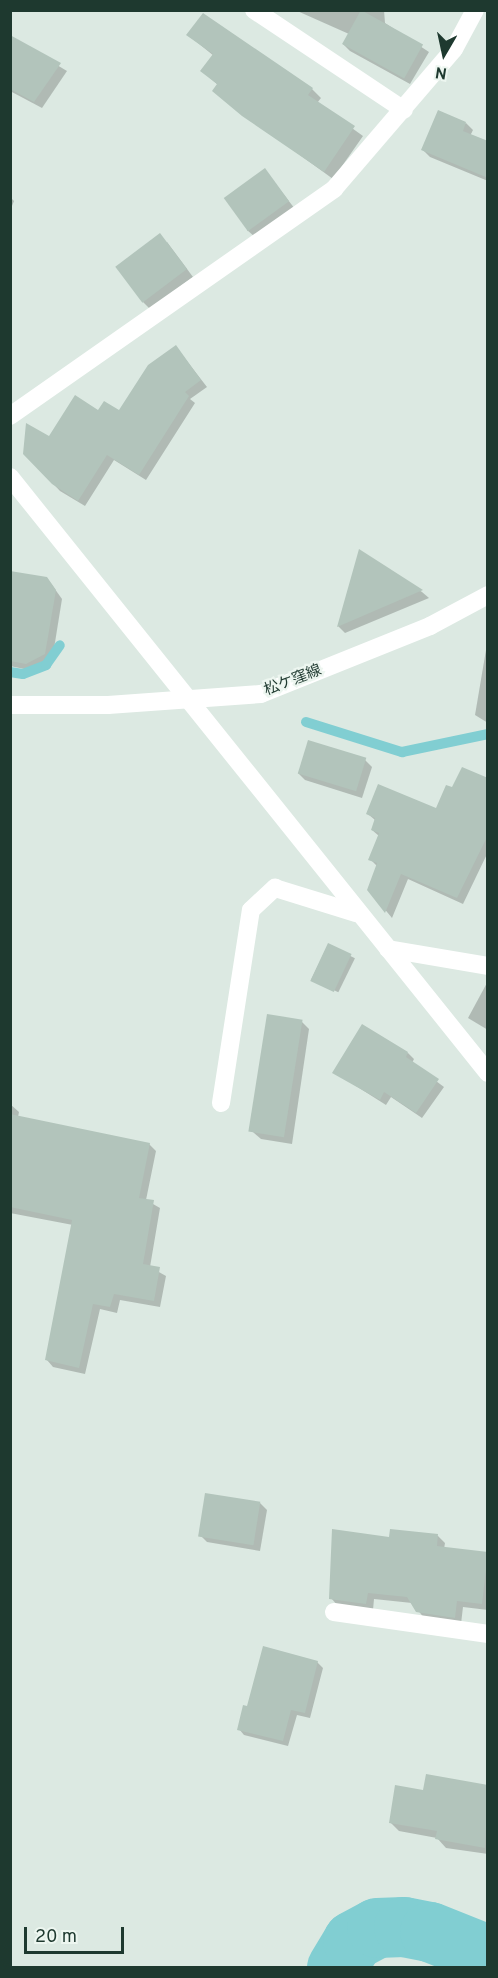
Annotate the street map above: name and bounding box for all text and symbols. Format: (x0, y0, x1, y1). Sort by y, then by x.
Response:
north arrow (414, 24, 474, 84)
text: N (434, 61, 448, 83)
street label: 松ケ窪線 (262, 662, 324, 700)
scale bar (27, 1915, 128, 1953)
text: 20 m (35, 1926, 77, 1949)

